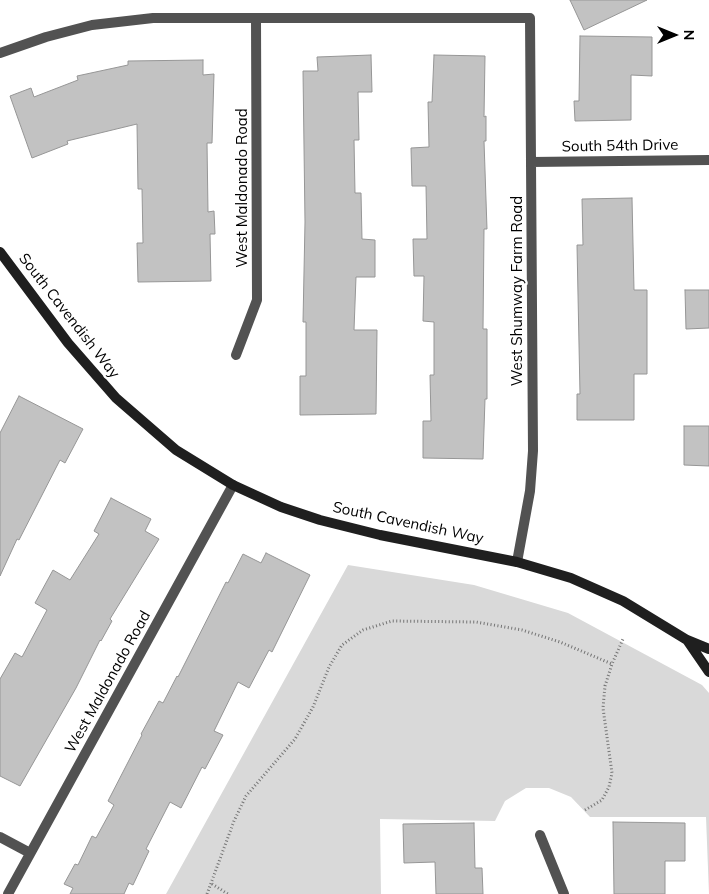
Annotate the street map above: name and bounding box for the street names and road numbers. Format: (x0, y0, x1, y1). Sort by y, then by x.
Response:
street label: West Maldonado Road (233, 108, 251, 268)
street label: South 54th Drive (561, 136, 679, 156)
street label: West Shumway Farm Road (508, 196, 526, 386)
street label: South Cavendish Way (15, 250, 123, 382)
street label: South Cavendish Way (331, 498, 485, 548)
street label: West Maldonado Road (61, 608, 155, 756)

